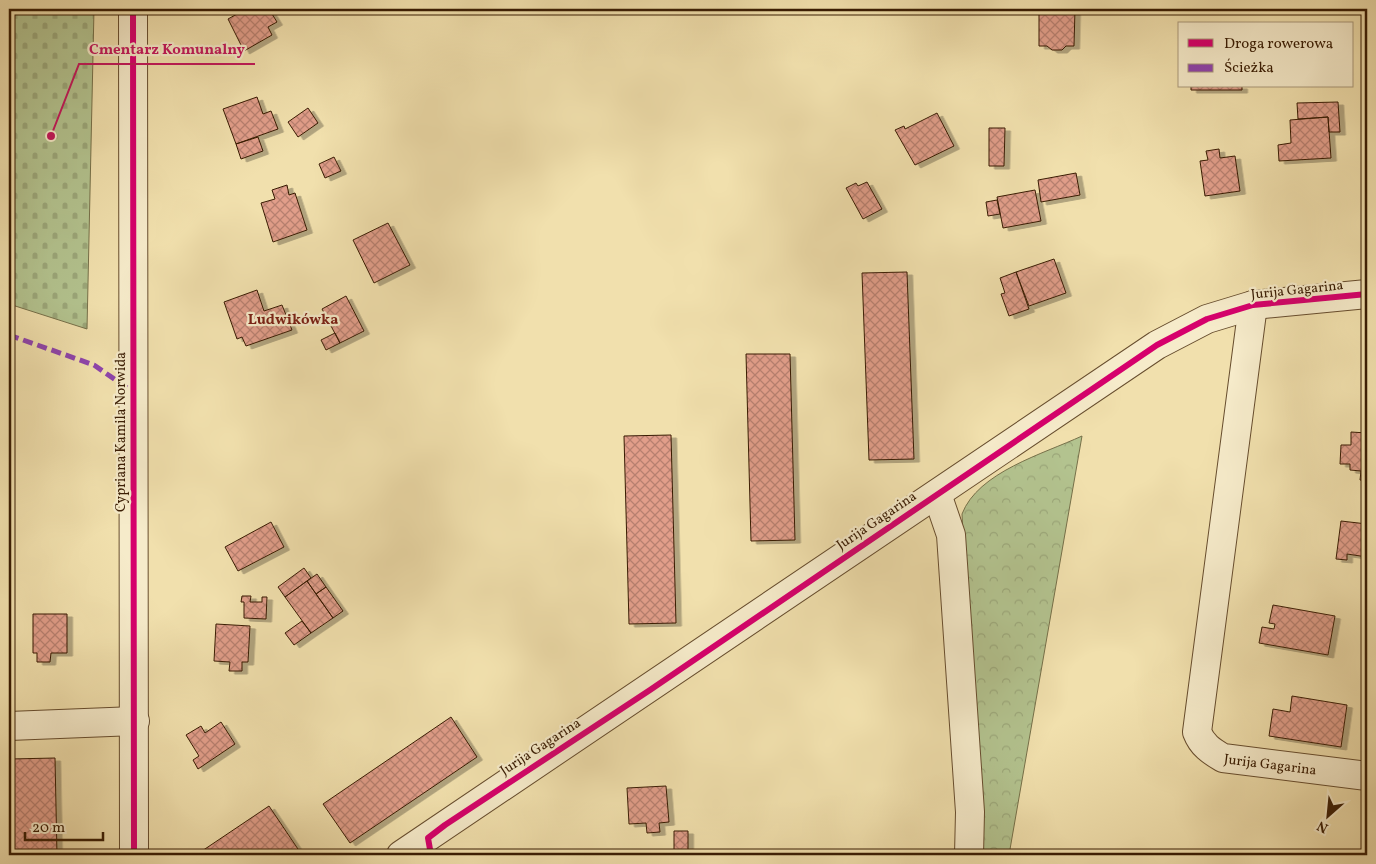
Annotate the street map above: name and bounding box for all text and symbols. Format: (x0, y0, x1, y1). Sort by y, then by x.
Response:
legend (1178, 22, 1354, 88)
callout: Cmentarz Komunalny (79, 34, 255, 64)
text: Droga rowerowa (1224, 34, 1333, 55)
text: Cmentarz Komunalny (89, 40, 246, 61)
text: Ścieżka (1224, 58, 1274, 79)
street label: Jurija Gagarina (1250, 276, 1344, 305)
district label: Ludwikówka (248, 310, 338, 331)
street label: Cypriana Kamila Norwida (112, 352, 131, 512)
street label: Jurija Gagarina (833, 487, 921, 555)
street label: Jurija Gagarina (497, 714, 585, 781)
street label: Jurija Gagarina (1223, 750, 1318, 781)
north arrow (1304, 792, 1354, 842)
scale bar (25, 809, 102, 841)
text: N (1314, 815, 1332, 837)
text: 20 m (32, 818, 65, 839)

